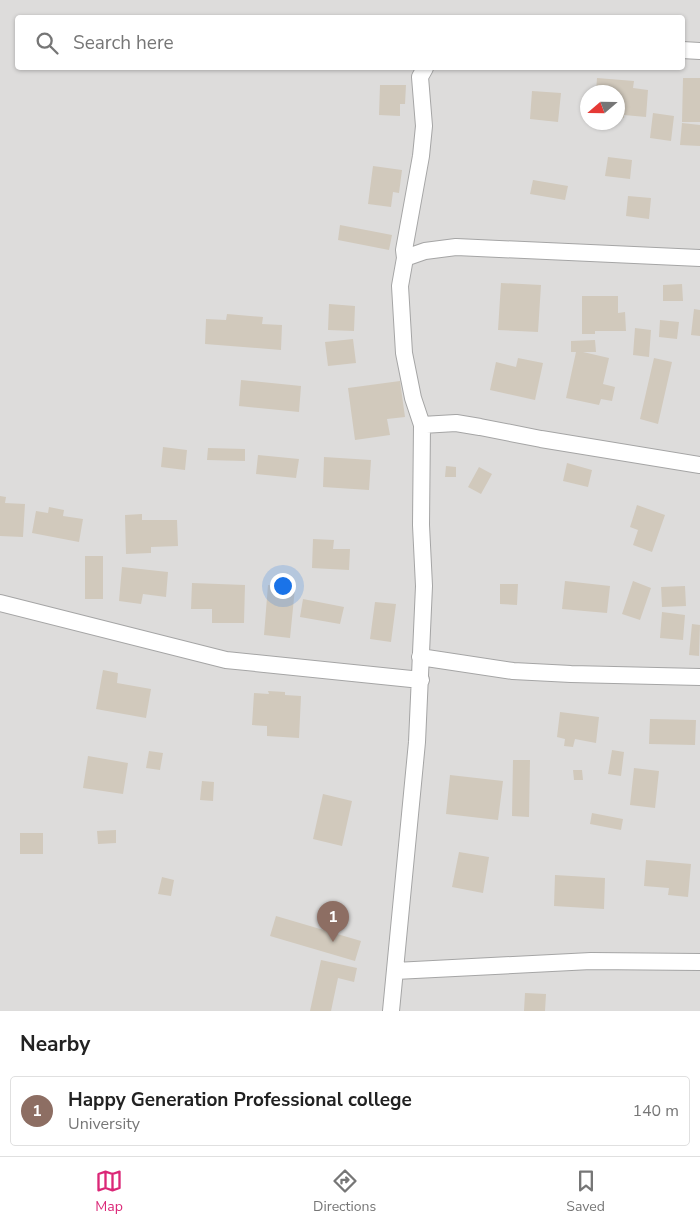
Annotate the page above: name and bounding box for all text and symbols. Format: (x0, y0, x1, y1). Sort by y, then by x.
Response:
search box (15, 15, 685, 70)
icon: search (33, 29, 61, 57)
text: Search here (73, 30, 174, 56)
north arrow (580, 85, 625, 130)
your location (270, 573, 296, 599)
pin: 1 (317, 901, 349, 942)
text: Nearby (20, 1030, 90, 1058)
text: Happy Generation Professional college (68, 1087, 412, 1113)
text: 1 (32, 1100, 42, 1122)
text: 140 m (632, 1100, 679, 1122)
text: University (68, 1113, 140, 1135)
tab: Map (95, 1167, 123, 1216)
tab: Directions (313, 1167, 376, 1216)
tab: Saved (566, 1167, 605, 1216)

